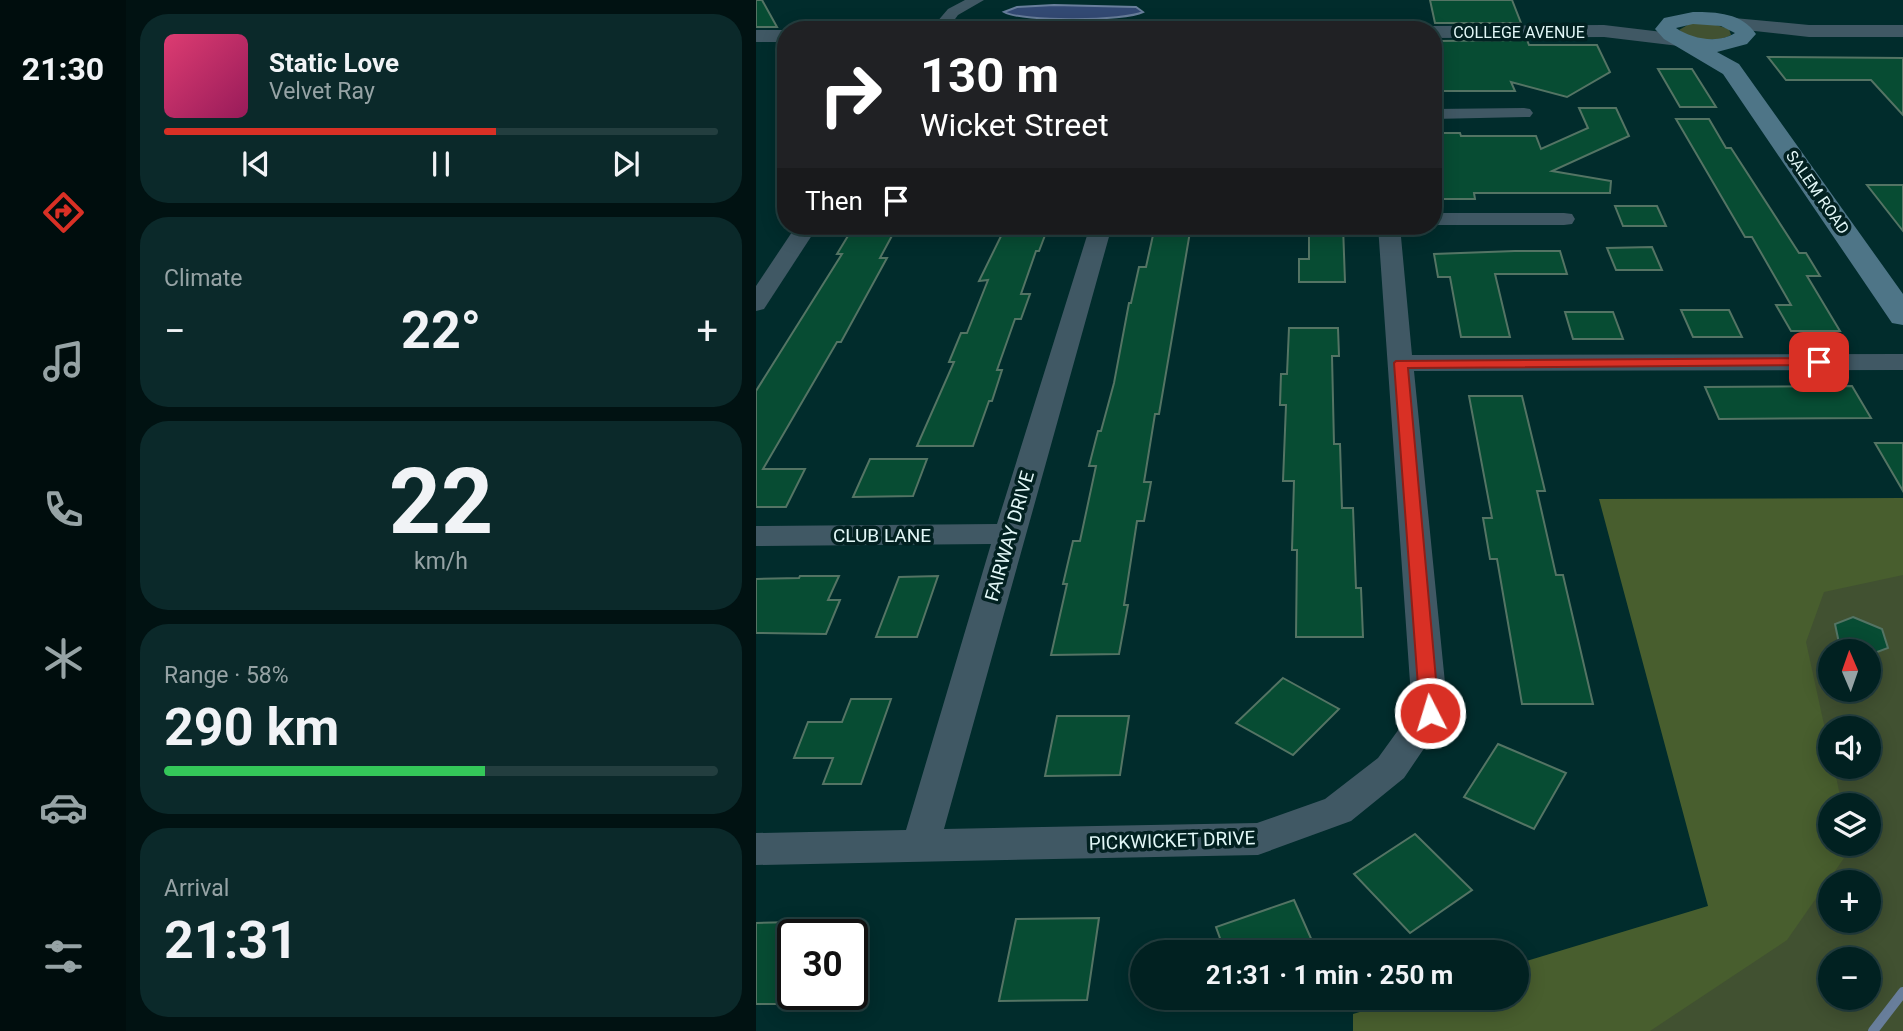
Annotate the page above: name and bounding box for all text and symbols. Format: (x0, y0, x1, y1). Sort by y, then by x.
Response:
street label: COLLEGE AVENUE (1453, 23, 1585, 42)
text: 130 m (920, 47, 1059, 104)
text: Static Love (269, 48, 399, 78)
icon: right (805, 49, 896, 140)
text: 21:30 (22, 50, 104, 88)
text: Velvet Ray (269, 78, 375, 105)
text: Wicket Street (920, 106, 1109, 144)
icon: previous (237, 145, 275, 183)
icon: pause (422, 145, 460, 183)
icon: next (607, 145, 645, 183)
street label: SALEM ROAD (1782, 147, 1853, 238)
icon: arrive (877, 182, 915, 220)
text: Then (805, 186, 863, 216)
icon: directions (39, 188, 88, 237)
text: Climate (164, 265, 243, 292)
text: 22° (401, 300, 481, 361)
text: − (164, 309, 186, 353)
text: + (696, 309, 718, 353)
pin (1789, 332, 1849, 392)
icon: music (39, 337, 88, 386)
icon: arrive (1800, 343, 1838, 381)
text: 22 (389, 449, 493, 555)
street label: FAIRWAY DRIVE (980, 468, 1039, 604)
icon: phone (39, 485, 88, 534)
street label: CLUB LANE (833, 524, 931, 547)
text: km/h (414, 548, 468, 575)
icon: climate (39, 634, 88, 683)
north arrow (1818, 639, 1881, 702)
map controls (1818, 639, 1881, 1010)
text: Range · 58% (164, 662, 289, 689)
position arrow (1393, 676, 1467, 750)
text: 290 km (164, 697, 339, 758)
button: sound (1818, 716, 1881, 779)
icon: car (39, 783, 88, 832)
button: layers (1818, 793, 1881, 856)
street label: PICKWICKET DRIVE (1088, 826, 1256, 855)
button: + (1818, 870, 1881, 933)
text: Arrival (164, 875, 229, 902)
text: 21:31 (164, 910, 298, 971)
speed limit sign: 30 (777, 919, 868, 1010)
icon: filters (39, 932, 88, 981)
button: − (1818, 947, 1881, 1010)
text: 21:31 · 1 min · 250 m (1206, 960, 1453, 990)

